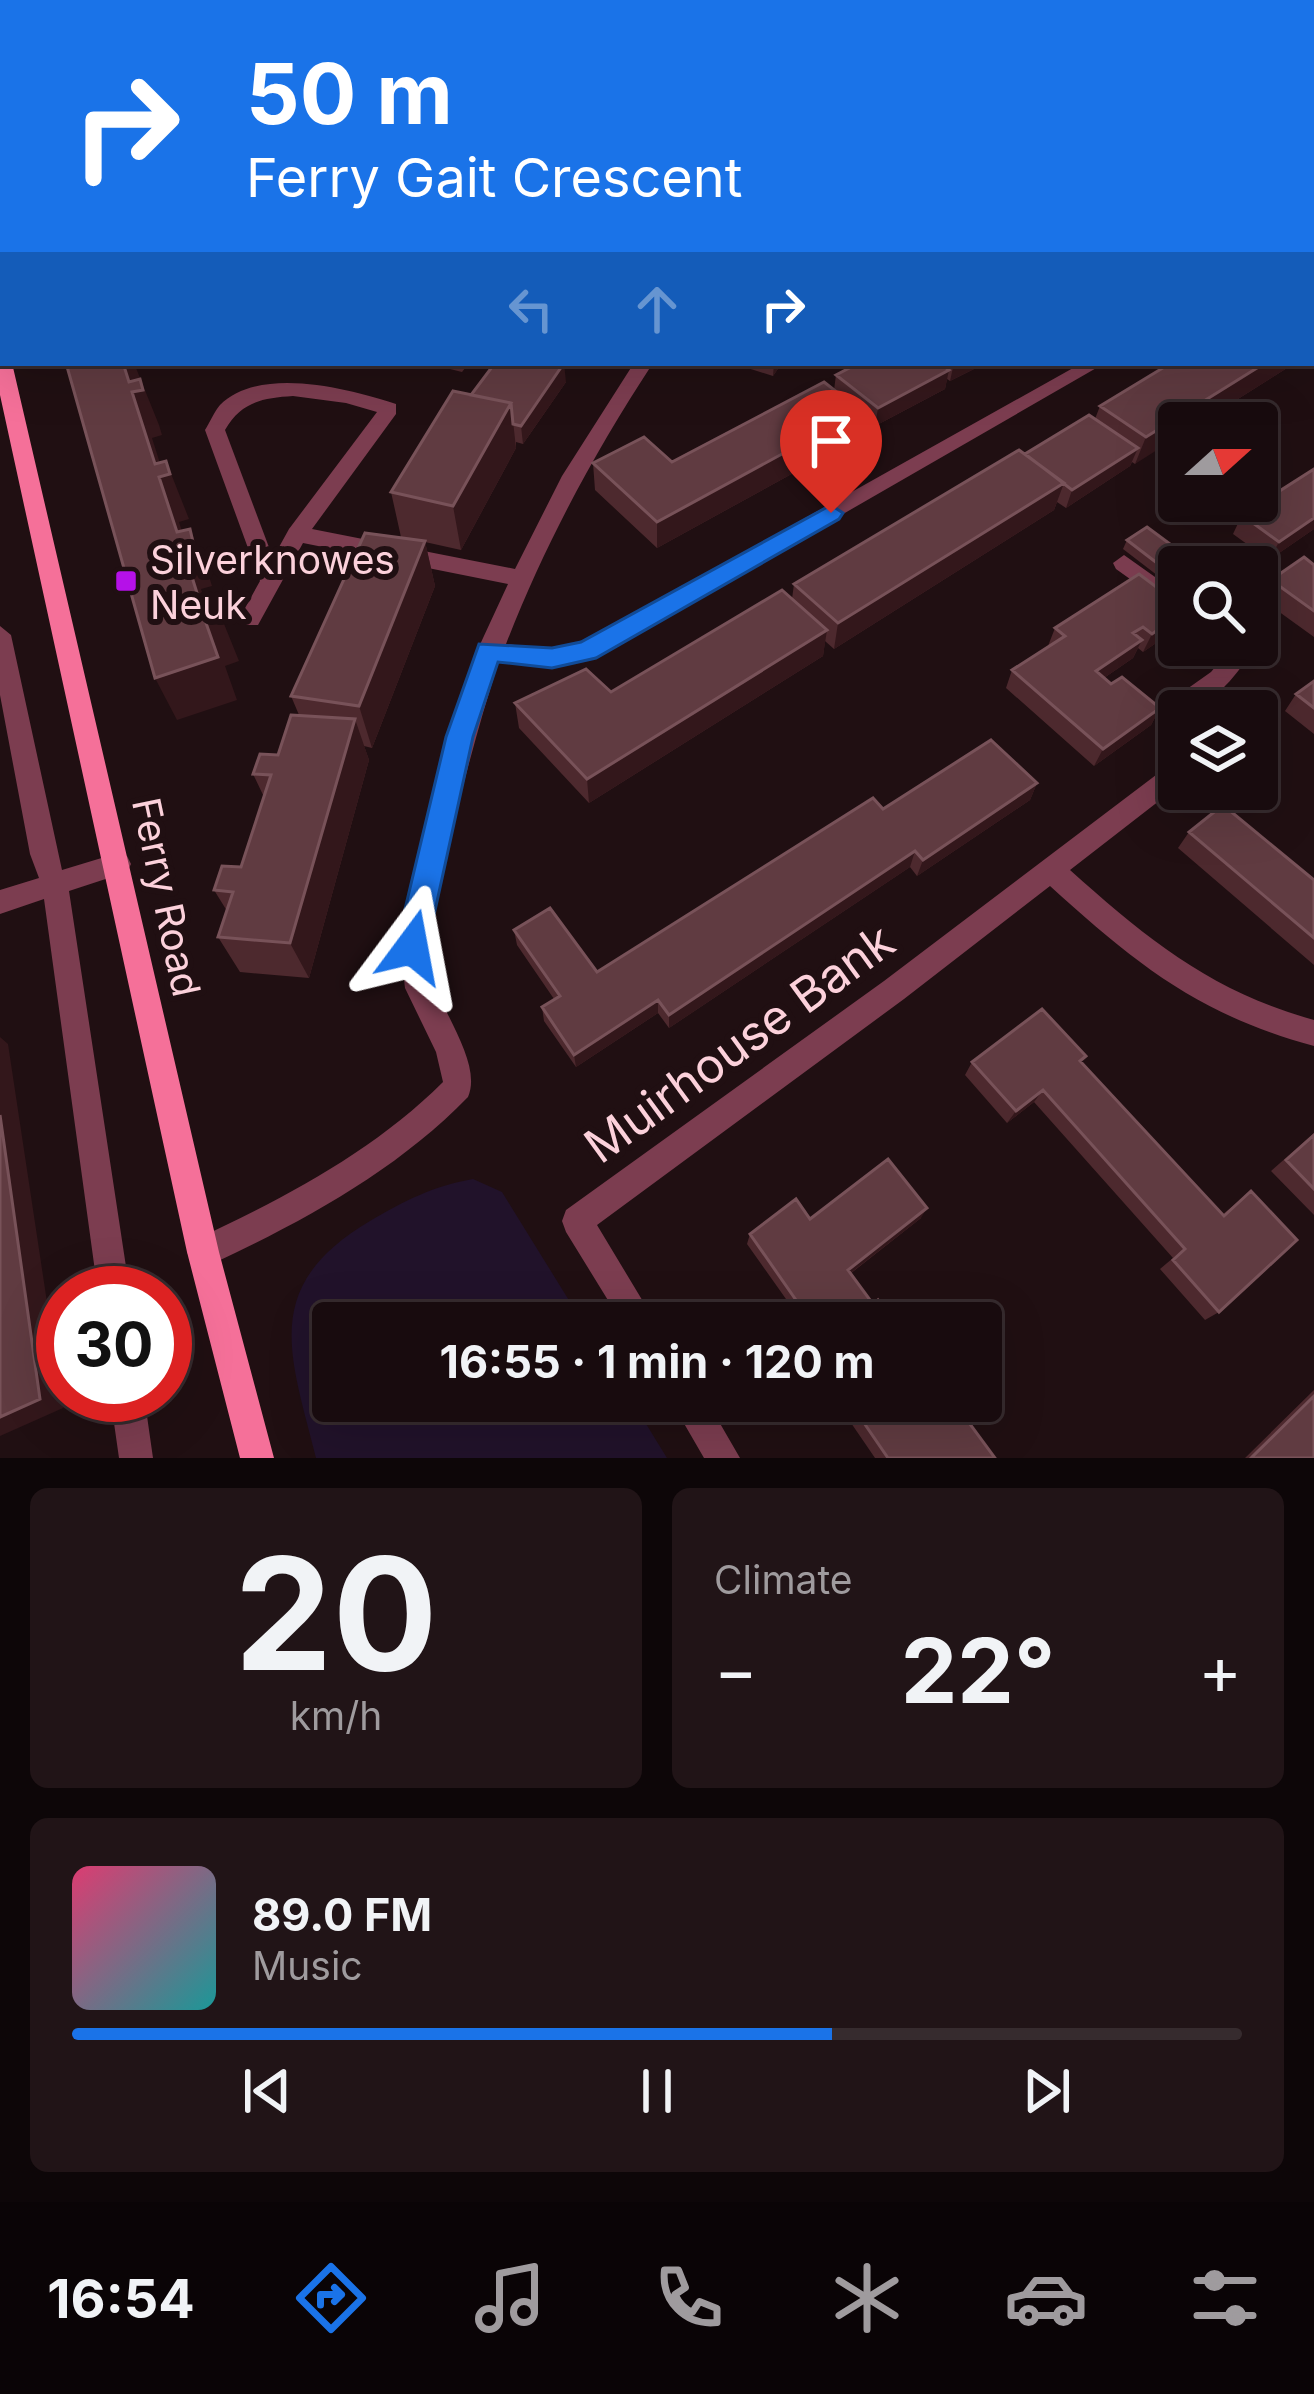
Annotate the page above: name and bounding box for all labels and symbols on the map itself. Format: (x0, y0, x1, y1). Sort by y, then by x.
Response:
pin (780, 390, 882, 513)
north arrow (1158, 402, 1278, 522)
place label: Silverknowes Neuk (150, 536, 395, 628)
marker: Silverknowes Neuk (113, 568, 139, 594)
street label: Ferry Road (123, 793, 211, 1001)
position arrow (349, 884, 475, 1010)
street label: Muirhouse Bank (573, 911, 905, 1175)
speed limit sign: 30 (36, 1266, 192, 1422)

